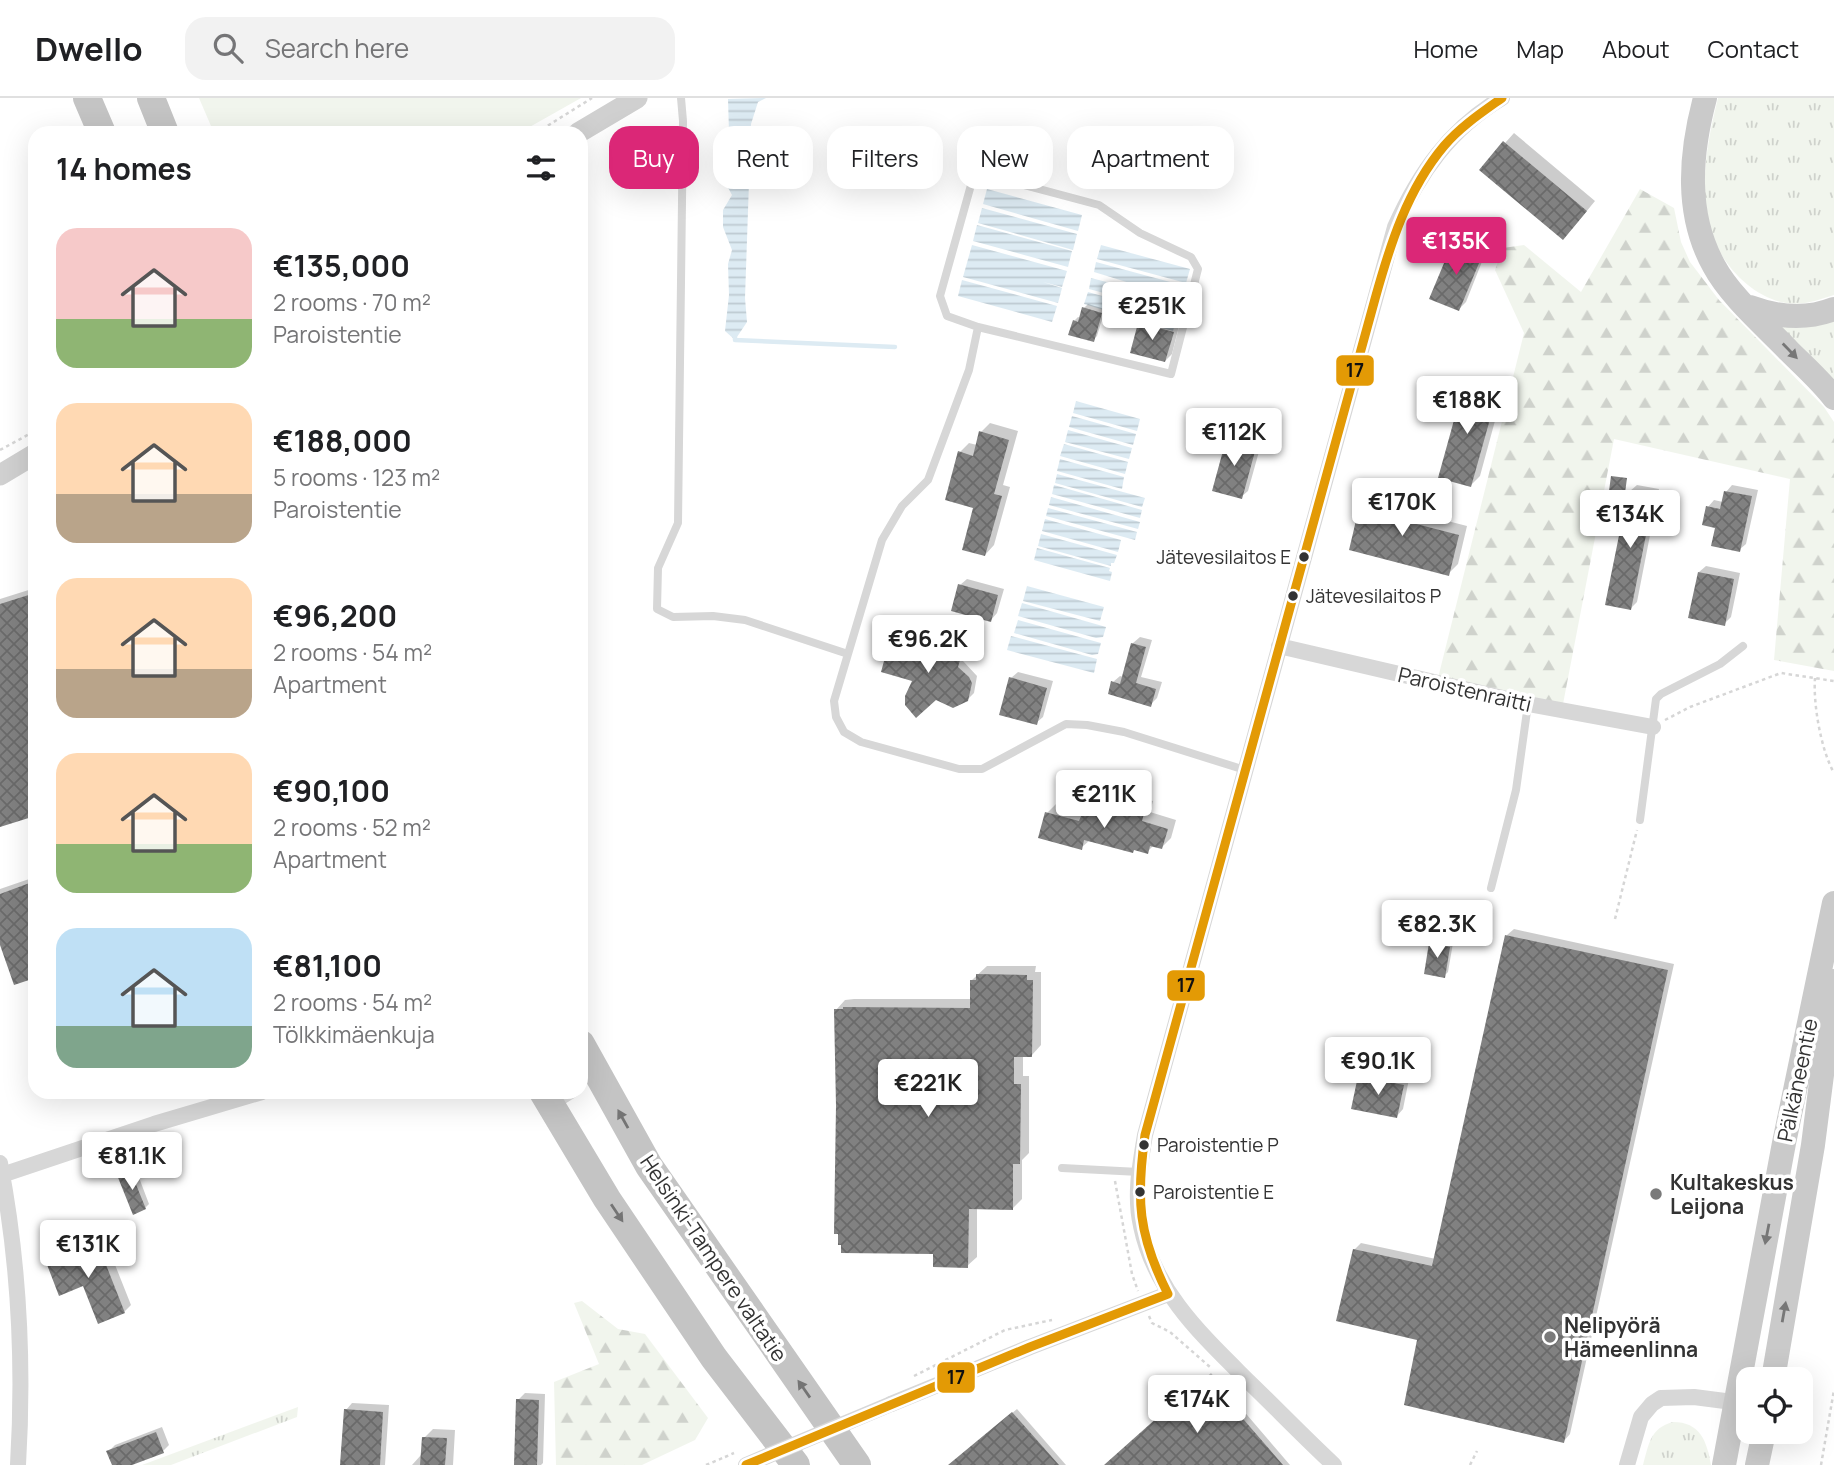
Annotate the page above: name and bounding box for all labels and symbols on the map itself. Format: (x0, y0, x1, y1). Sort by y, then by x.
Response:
pin: €135K (1407, 218, 1505, 277)
pin: €251K (1103, 282, 1201, 342)
one-way arrow (1781, 343, 1798, 359)
line badge: 17 (1335, 354, 1375, 387)
text: 17 (1346, 357, 1364, 383)
pin: €188K (1418, 376, 1516, 436)
pin: €112K (1185, 408, 1283, 468)
pin: €170K (1353, 478, 1451, 538)
pin: €134K (1581, 490, 1679, 550)
place label: Jätevesilaitos E (1156, 544, 1291, 570)
marker: Jätevesilaitos E (1297, 550, 1311, 564)
place label: Jätevesilaitos P (1306, 583, 1441, 609)
marker: Jätevesilaitos P (1286, 589, 1300, 603)
pin: €96.2K (871, 616, 985, 675)
street label: Paroistenraitti (1395, 660, 1535, 718)
pin: €211K (1055, 770, 1153, 830)
pin: €82.3K (1380, 900, 1494, 960)
line badge: 17 (1166, 969, 1206, 1002)
text: 17 (1177, 972, 1195, 998)
street label: Pälkäneentie (1770, 1016, 1824, 1144)
pin: €90.1K (1321, 1038, 1435, 1097)
pin: €221K (879, 1060, 977, 1119)
one-way arrow (617, 1109, 629, 1128)
pin: €81.1K (75, 1132, 189, 1192)
place label: Paroistentie P (1157, 1132, 1279, 1158)
marker: Paroistentie P (1137, 1138, 1151, 1152)
street label: Helsinki-Tampere valtatie (634, 1149, 794, 1367)
place label: Kultakeskus Leijona (1670, 1168, 1794, 1220)
place label: Paroistentie E (1153, 1179, 1274, 1205)
marker: Paroistentie E (1133, 1185, 1147, 1199)
marker: Kultakeskus Leijona (1648, 1186, 1664, 1202)
one-way arrow (610, 1203, 623, 1223)
pin: €131K (39, 1220, 137, 1280)
one-way arrow (1761, 1223, 1772, 1245)
one-way arrow (1779, 1301, 1790, 1323)
place label: Nelipyörä Hämeenlinna (1564, 1311, 1698, 1363)
marker: Nelipyörä Hämeenlinna (1542, 1329, 1558, 1345)
line badge: 17 (936, 1361, 976, 1394)
text: 17 (947, 1364, 965, 1390)
pin: €174K (1148, 1376, 1246, 1435)
one-way arrow (797, 1380, 811, 1398)

